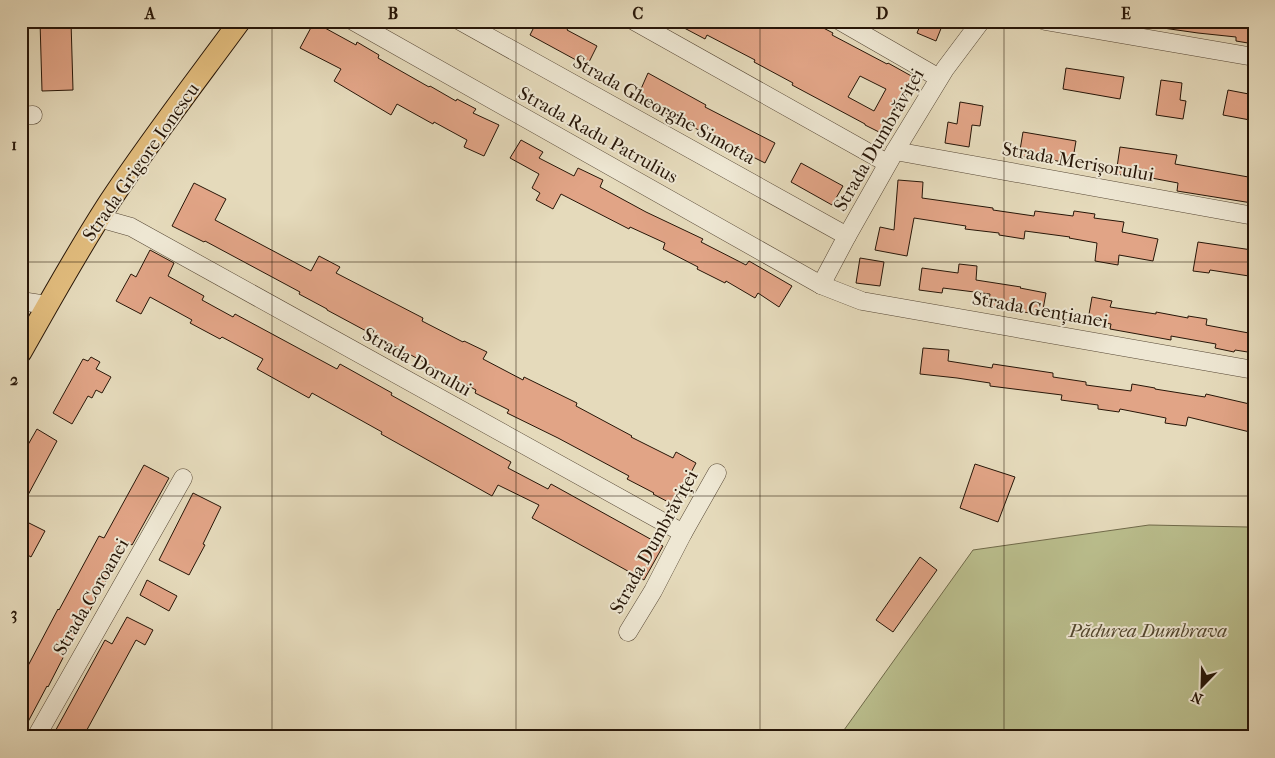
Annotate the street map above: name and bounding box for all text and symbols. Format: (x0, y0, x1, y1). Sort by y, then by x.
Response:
text: A (144, 4, 156, 23)
text: B (388, 4, 398, 23)
text: C (633, 4, 644, 23)
text: D (876, 4, 888, 23)
text: E (1121, 4, 1131, 23)
street label: Strada Gheorghe Simotta (569, 51, 759, 169)
street label: Strada Dumbrăviței (829, 64, 929, 215)
street label: Strada Grigore Ionescu (78, 79, 204, 245)
street label: Strada Radu Patrulius (514, 82, 682, 188)
text: 1 (11, 135, 17, 154)
street label: Strada Merișorului (1000, 138, 1156, 186)
street label: Strada Gențianei (970, 287, 1110, 333)
street label: Strada Dorului (359, 323, 476, 401)
text: 2 (10, 370, 18, 389)
street label: Strada Dumbrăviței (605, 466, 703, 618)
street label: Strada Coroanei (49, 534, 134, 659)
text: 3 (11, 604, 17, 624)
park label: Pădurea Dumbrava (1068, 620, 1227, 642)
north arrow (1178, 660, 1228, 710)
text: N (1189, 687, 1205, 707)

